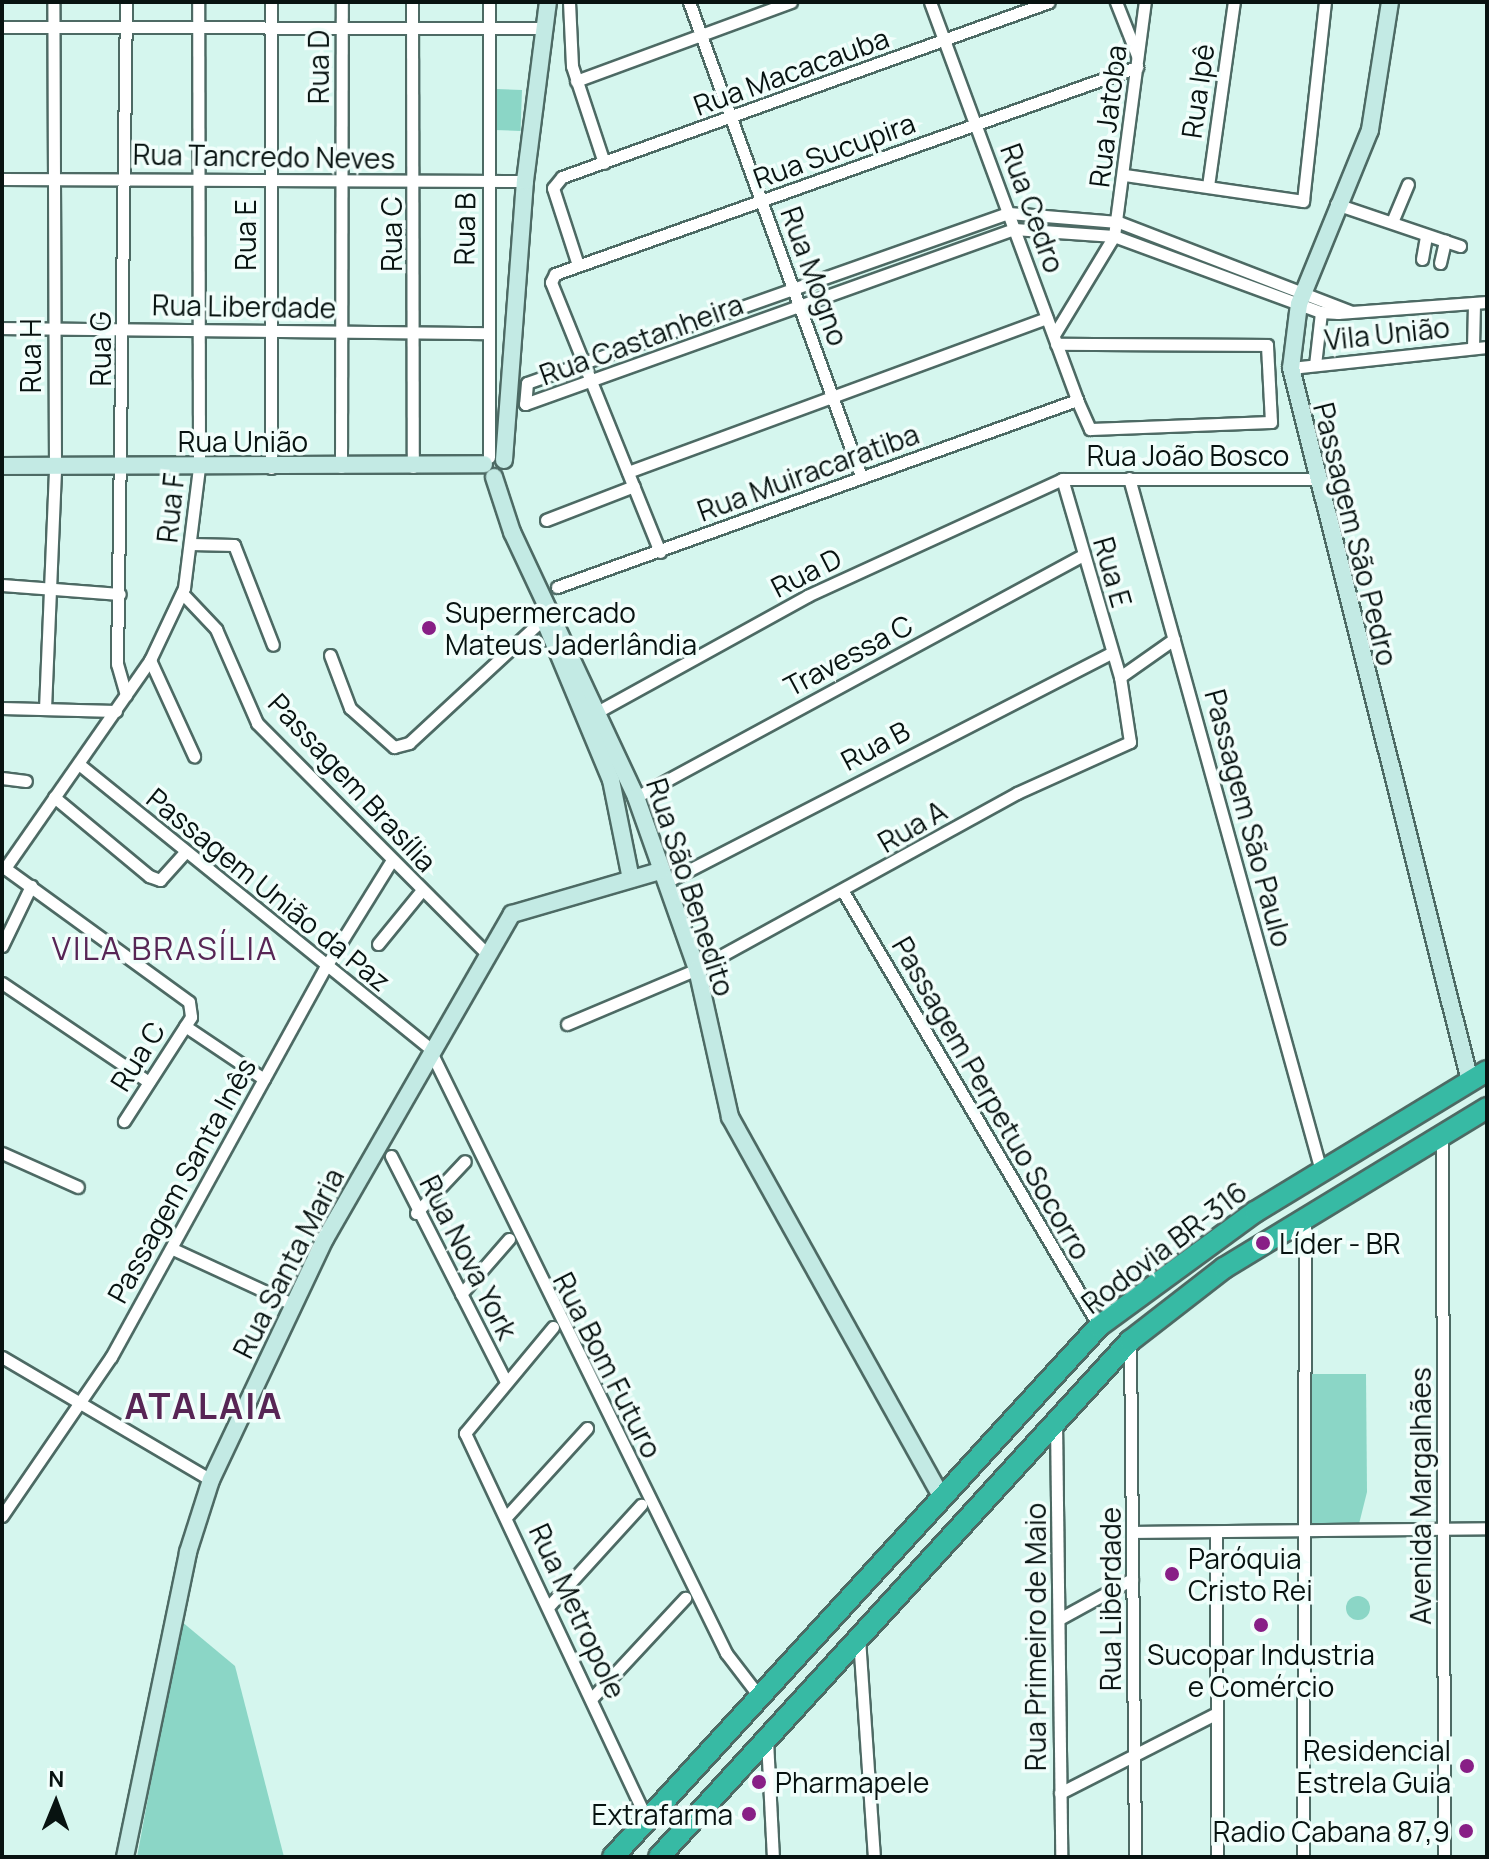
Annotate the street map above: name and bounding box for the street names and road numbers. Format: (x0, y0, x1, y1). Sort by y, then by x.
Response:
street label: Rua Macacauba (689, 20, 893, 122)
street label: Rua D (301, 30, 335, 104)
street label: Rua Ipê (1174, 42, 1220, 140)
street label: Rua Jatoba (1082, 43, 1132, 189)
street label: Rua Sucupira (749, 105, 919, 195)
street label: Rua Tancredo Neves (133, 137, 395, 175)
street label: Rua Cedro (994, 139, 1072, 277)
street label: Rua B (447, 192, 481, 266)
street label: Rua C (374, 196, 408, 272)
street label: Rua E (228, 199, 262, 271)
street label: Rua Mogno (774, 202, 856, 350)
street label: Rua Castanheira (535, 287, 747, 391)
street label: Rua Liberdade (152, 288, 336, 324)
street label: Vila União (1323, 310, 1451, 356)
street label: Rua G (83, 311, 117, 387)
street label: Rua H (13, 319, 47, 393)
street label: Passagem São Pedro (1307, 399, 1405, 669)
street label: Rua Muiracaratiba (693, 416, 923, 528)
street label: Rua União (178, 424, 308, 458)
street label: Rua João Bosco (1087, 438, 1289, 472)
street label: Rua F (150, 472, 190, 544)
street label: Rua E (1087, 533, 1139, 611)
street label: Rua D (765, 540, 847, 604)
street label: Travessa C (778, 607, 918, 703)
street label: Passagem Brasília (262, 686, 444, 878)
street label: Passagem São Paulo (1198, 686, 1300, 950)
street label: Rua B (835, 713, 915, 777)
street label: Rua São Benedito (640, 774, 742, 1000)
street label: Passagem União da Paz (140, 780, 398, 998)
street label: Rua A (872, 793, 952, 859)
street label: Passagem Perpetuo Socorro (886, 931, 1098, 1265)
street label: Rua C (103, 1015, 171, 1097)
street label: Passagem Santa Inês (100, 1052, 262, 1308)
street label: Rua Santa Maria (226, 1162, 350, 1364)
street label: Rua Nova York (413, 1170, 525, 1344)
street label: Rodovia BR-316 (1075, 1174, 1253, 1320)
street label: Rua Bom Futuro (547, 1267, 669, 1463)
street label: Avenida Margalhães (1403, 1367, 1437, 1625)
street label: Rua Primeiro de Maio (1018, 1503, 1052, 1771)
street label: Rua Liberdade (1093, 1507, 1127, 1691)
street label: Rua Metropole (523, 1518, 633, 1704)

